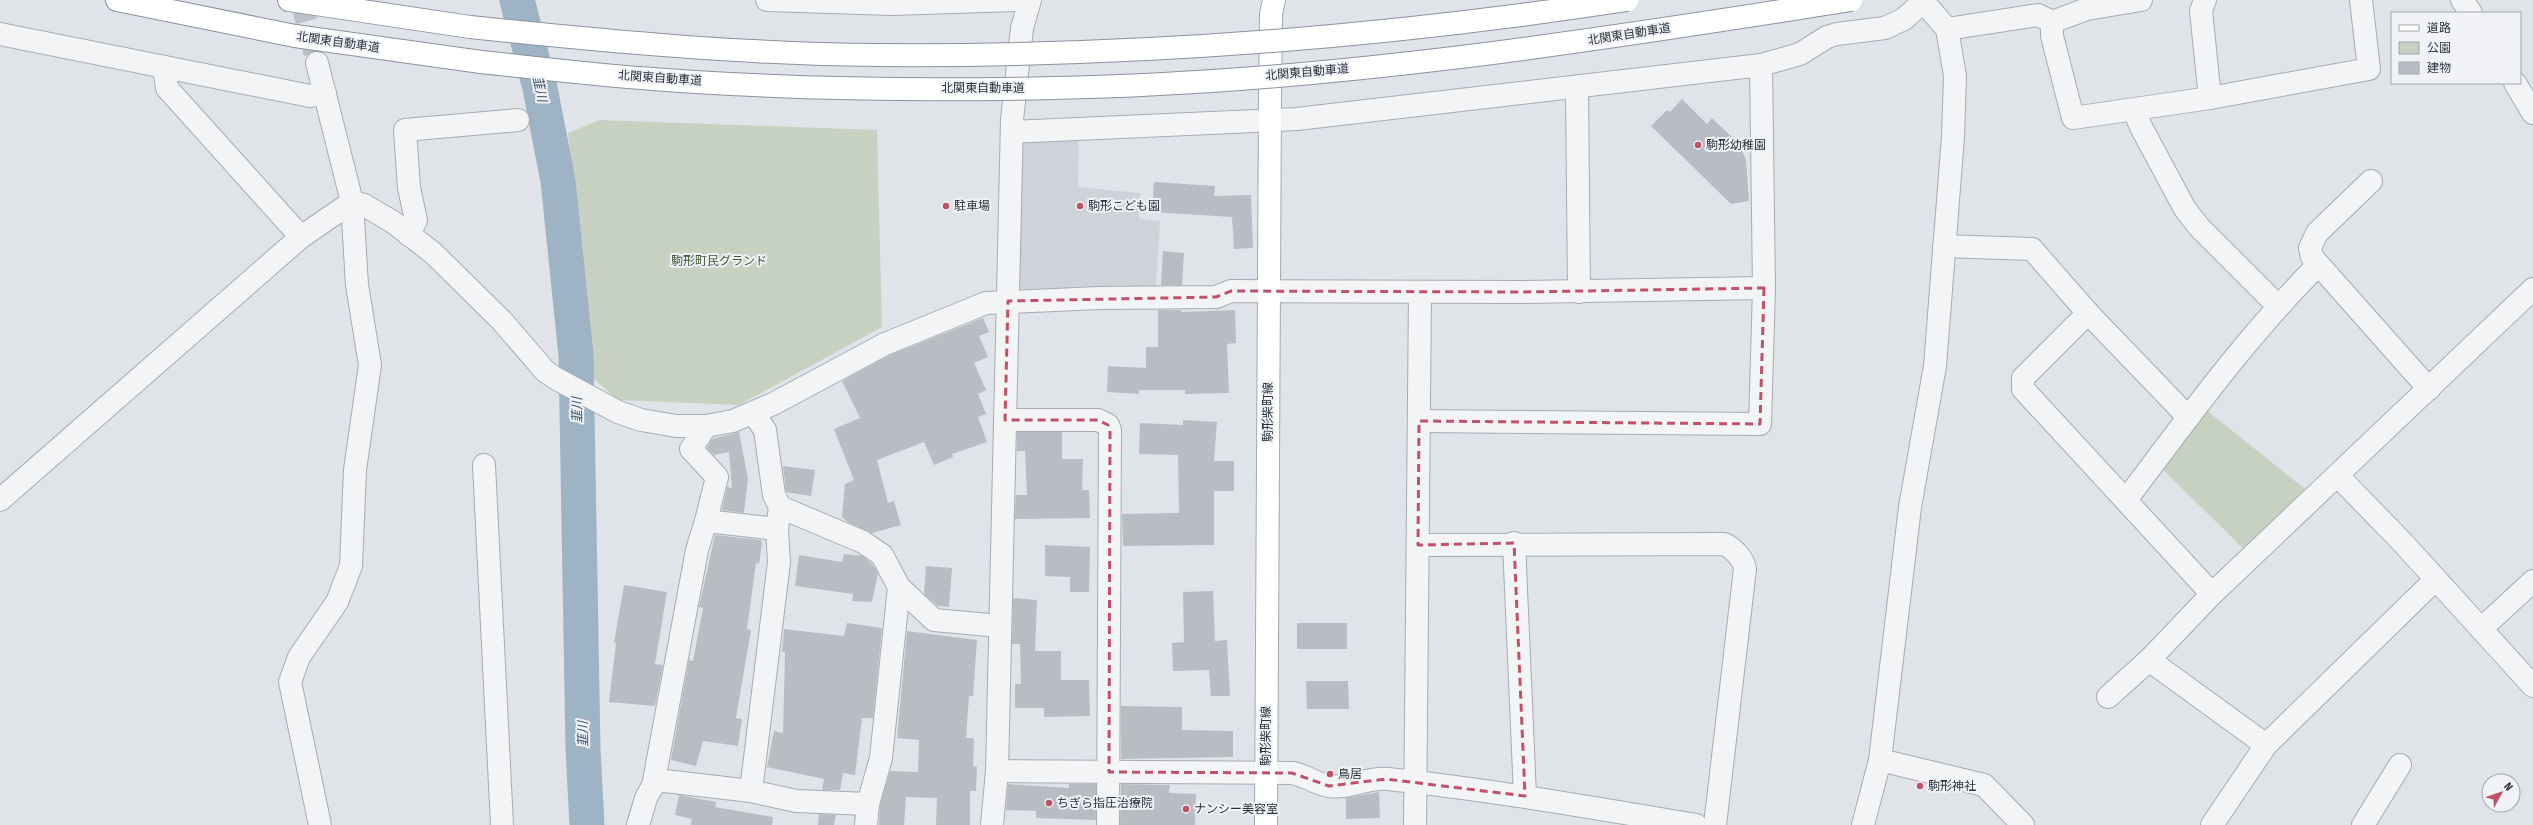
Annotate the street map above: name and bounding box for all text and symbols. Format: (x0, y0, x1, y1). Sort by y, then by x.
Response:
legend (2391, 12, 2521, 84)
street label: 北関東自動車道 (1586, 21, 1672, 47)
text: 道路 (2427, 21, 2451, 35)
street label: 北関東自動車道 (295, 29, 381, 55)
text: 公園 (2427, 41, 2451, 55)
street label: 北関東自動車道 (1265, 61, 1349, 83)
text: 建物 (2427, 61, 2451, 75)
street label: 北関東自動車道 (618, 68, 702, 88)
water label: 韮川 (530, 75, 551, 105)
street label: 北関東自動車道 (941, 81, 1025, 95)
place label: 駒形幼稚園 (1706, 138, 1766, 152)
marker: 駒形幼稚園 (1693, 140, 1703, 150)
place label: 駐車場 (954, 199, 990, 213)
place label: 駒形こども園 (1088, 199, 1160, 213)
marker: 駐車場 (941, 201, 951, 211)
marker: 駒形こども園 (1075, 201, 1085, 211)
park label: 駒形町民グランド (671, 254, 767, 268)
street label: 駒形柴町線 (1261, 382, 1275, 442)
water label: 韮川 (569, 395, 585, 423)
street label: 駒形柴町線 (1259, 706, 1273, 766)
water label: 韮川 (575, 719, 591, 747)
place label: 鳥居 (1338, 767, 1362, 781)
marker: 鳥居 (1325, 769, 1335, 779)
north arrow (2481, 773, 2521, 813)
place label: 駒形神社 (1928, 779, 1976, 793)
text: N (2501, 780, 2515, 794)
marker: 駒形神社 (1915, 781, 1925, 791)
place label: ちぎら指圧治療院 (1057, 796, 1153, 810)
marker: ちぎら指圧治療院 (1044, 798, 1054, 808)
place label: ナンシー美容室 (1194, 802, 1278, 816)
marker: ナンシー美容室 (1181, 804, 1191, 814)

